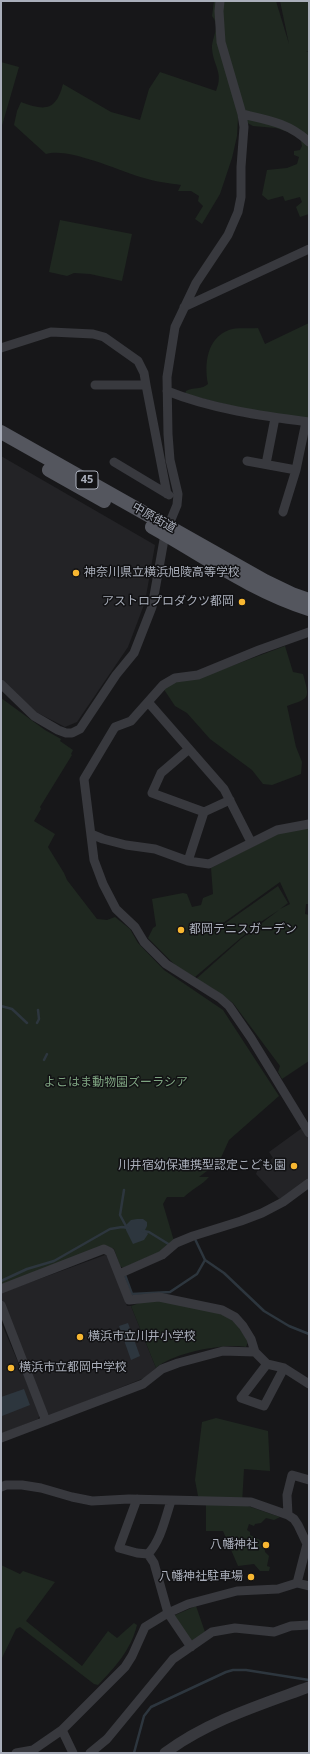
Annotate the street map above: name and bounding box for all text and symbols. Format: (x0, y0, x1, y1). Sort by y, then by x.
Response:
road number: 45 (76, 471, 98, 489)
street label: 中原街道 (130, 500, 178, 536)
place label: 神奈川県立横浜旭陵高等学校 (84, 566, 240, 580)
marker: 神奈川県立横浜旭陵高等学校 (71, 568, 81, 578)
place label: アストロプロダクツ都岡 (102, 595, 234, 609)
marker: アストロプロダクツ都岡 (237, 597, 247, 607)
place label: 都岡テニスガーデン (189, 923, 297, 937)
marker: 都岡テニスガーデン (176, 925, 186, 935)
park label: よこはま動物園ズーラシア (44, 1076, 188, 1090)
place label: 川井宿幼保連携型認定こども園 (118, 1159, 286, 1173)
marker: 川井宿幼保連携型認定こども園 (289, 1161, 299, 1171)
place label: 横浜市立川井小学校 (88, 1330, 196, 1344)
marker: 横浜市立川井小学校 (75, 1332, 85, 1342)
place label: 横浜市立都岡中学校 (19, 1361, 127, 1375)
marker: 横浜市立都岡中学校 (6, 1363, 16, 1373)
place label: 八幡神社 (210, 1538, 258, 1552)
marker: 八幡神社 (261, 1540, 271, 1550)
place label: 八幡神社駐車場 (159, 1570, 243, 1584)
marker: 八幡神社駐車場 (246, 1572, 256, 1582)

